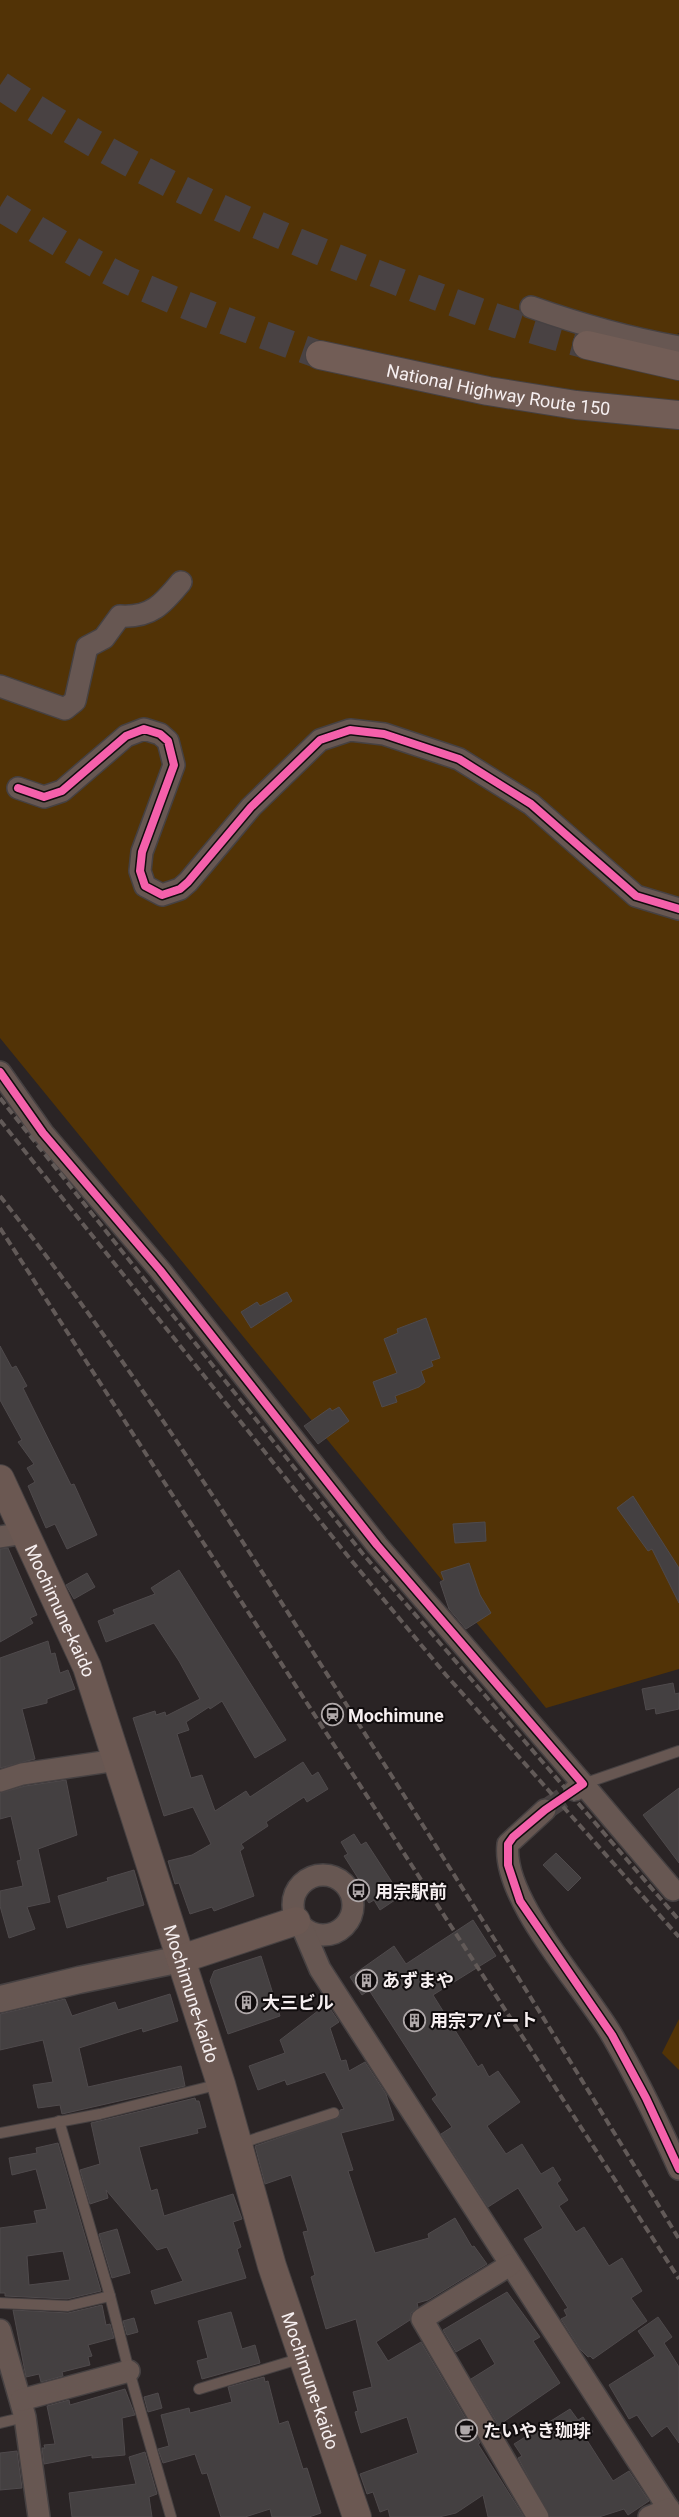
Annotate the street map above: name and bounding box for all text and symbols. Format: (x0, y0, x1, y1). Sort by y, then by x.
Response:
street label: National Highway Route 150 (385, 359, 611, 419)
street label: Mochimune-kaido (21, 1541, 100, 1679)
station icon: Mochimune (320, 1703, 344, 1727)
place label: Mochimune (348, 1705, 444, 1726)
bus stop icon: 用宗駅前 (347, 1879, 371, 1903)
place label: 用宗駅前 (375, 1881, 447, 1902)
street label: Mochimune-kaido (160, 1922, 224, 2065)
building icon: あずまや (354, 1968, 378, 1992)
place label: あずまや (382, 1970, 454, 1991)
building icon: 大三ビル (234, 1990, 258, 2014)
place label: 大三ビル (262, 1992, 334, 2013)
building icon: 用宗アパート (402, 2008, 426, 2032)
place label: 用宗アパート (430, 2010, 538, 2031)
street label: Mochimune-kaido (278, 2309, 344, 2452)
cafe icon: たいやき珈琲 (455, 2418, 479, 2442)
place label: たいやき珈琲 (483, 2420, 591, 2441)

